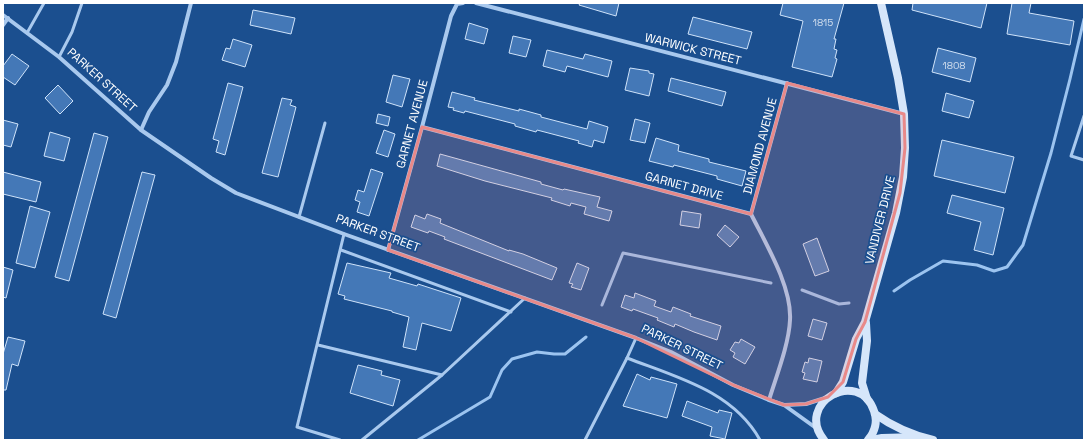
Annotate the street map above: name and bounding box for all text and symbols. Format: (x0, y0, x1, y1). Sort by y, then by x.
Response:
house number: 1815 (813, 16, 833, 29)
street label: WARWICK STREET (643, 29, 743, 69)
street label: PARKER STREET (64, 44, 140, 116)
house number: 1808 (942, 59, 966, 72)
street label: GARNET AVENUE (392, 78, 432, 170)
street label: DIAMOND AVENUE (739, 96, 781, 196)
street label: GARNET DRIVE (643, 168, 725, 204)
street label: VANDIVER DRIVE (861, 174, 899, 266)
street label: PARKER STREET (334, 210, 422, 256)
street label: PARKER STREET (639, 320, 725, 374)

